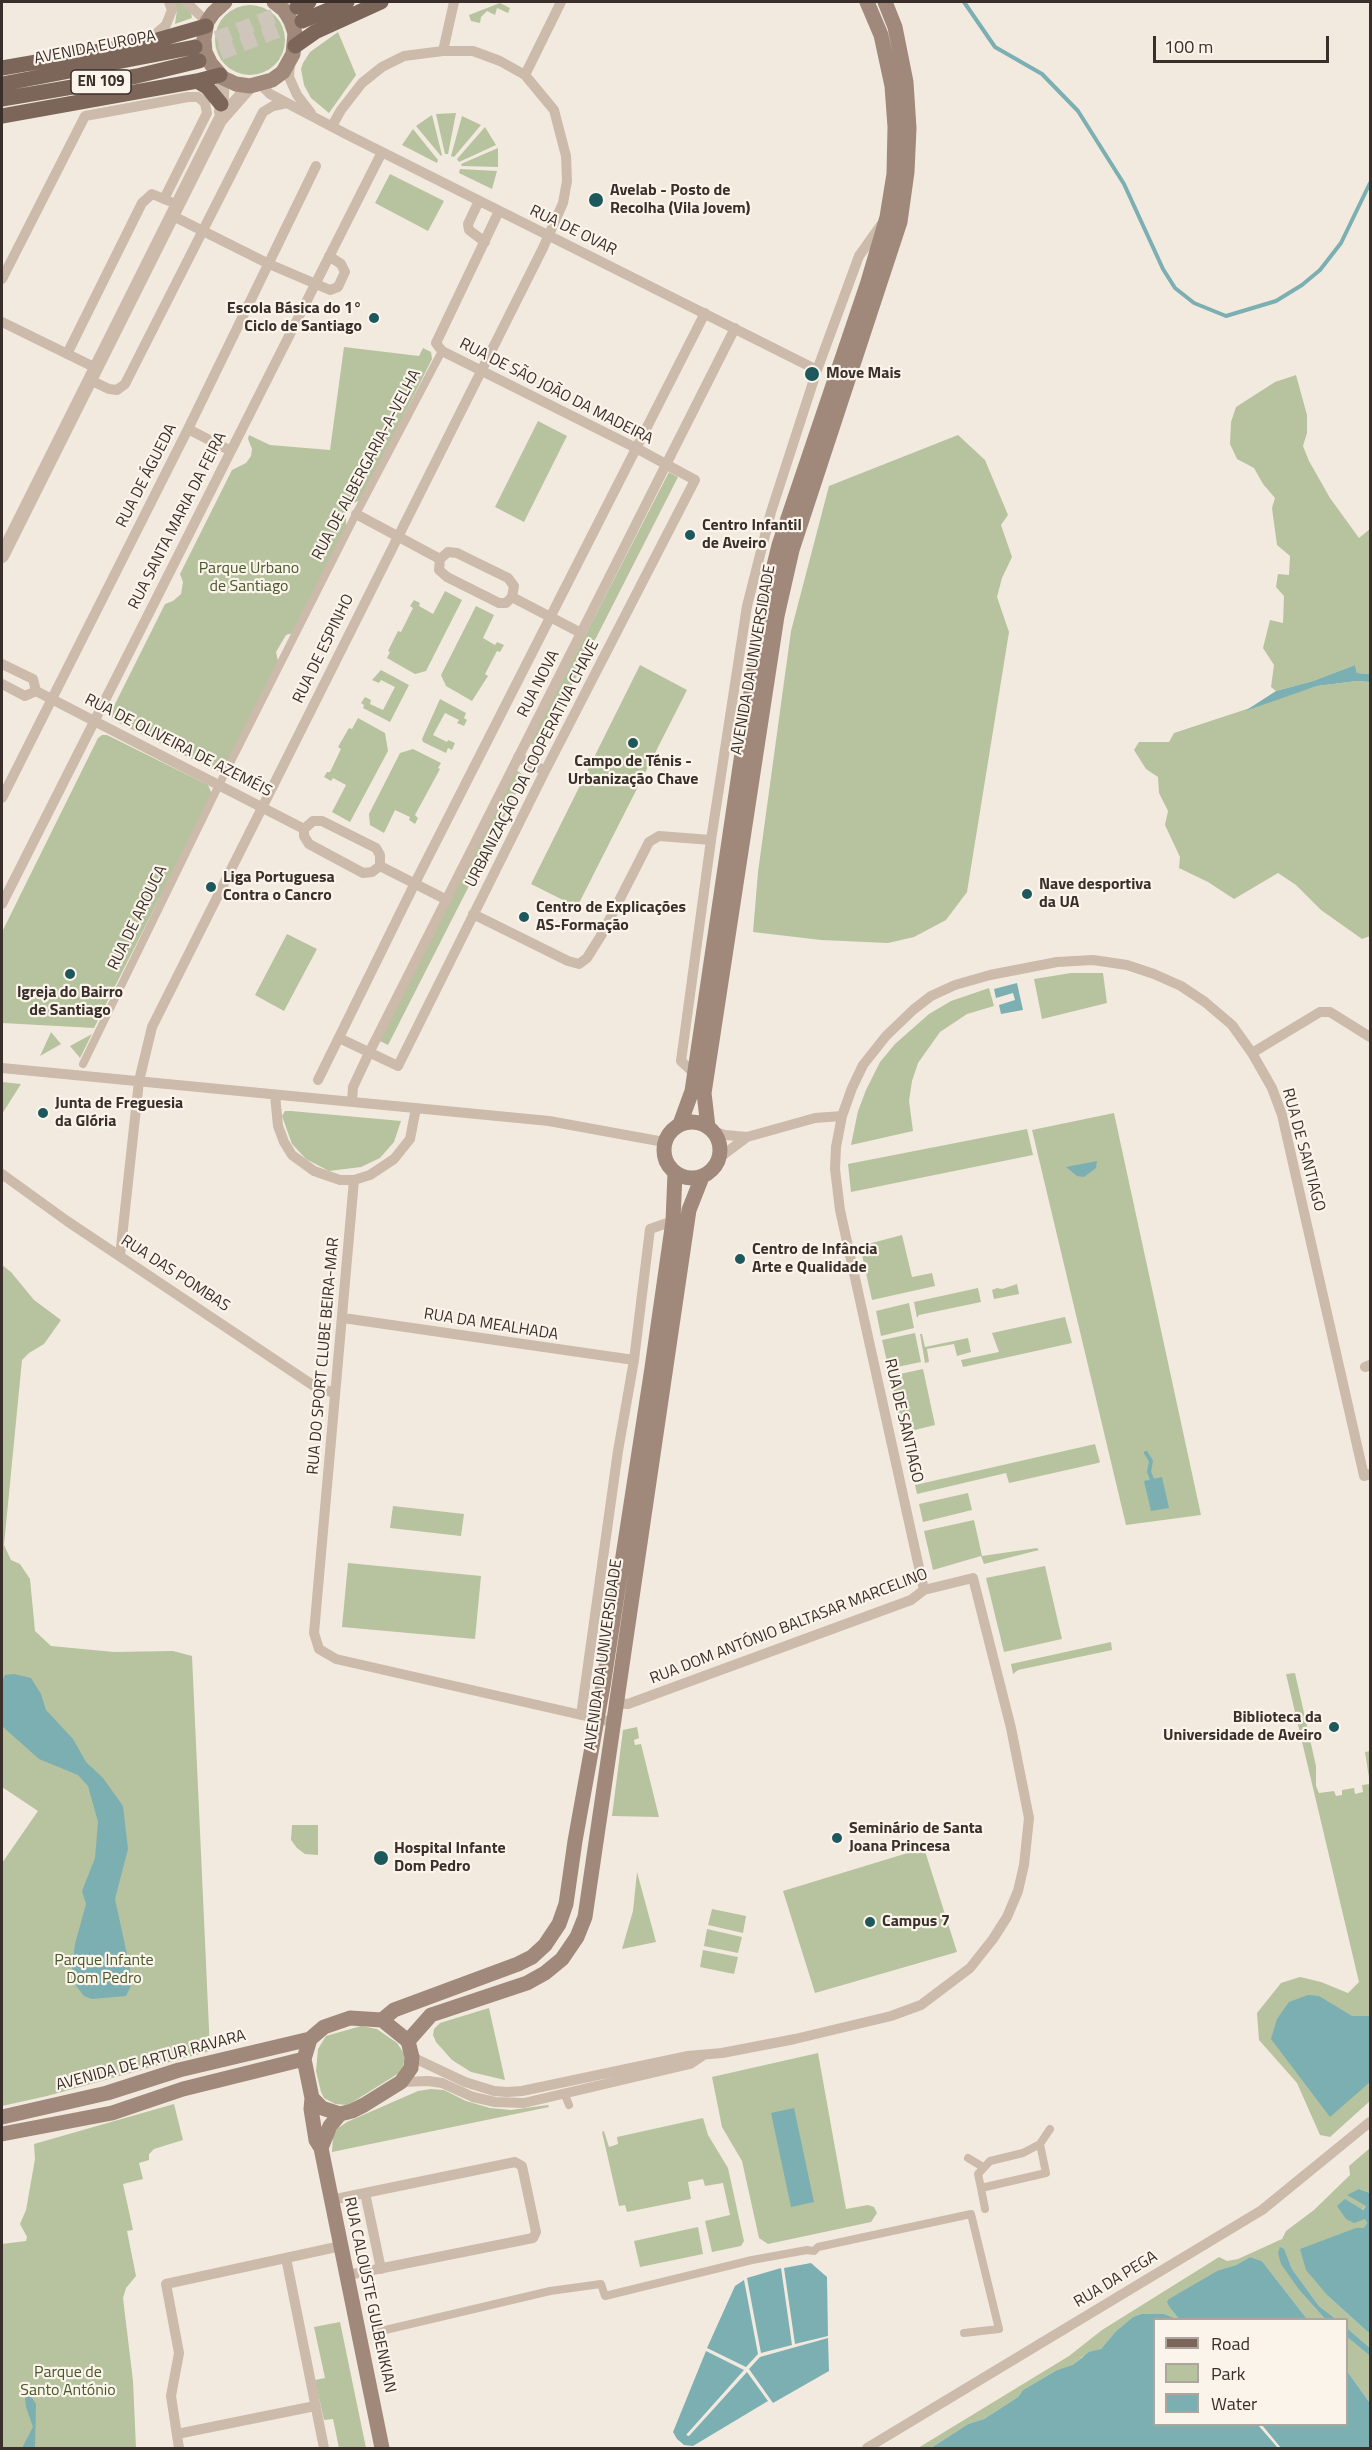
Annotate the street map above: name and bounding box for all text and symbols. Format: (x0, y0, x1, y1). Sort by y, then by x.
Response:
scale bar (1156, 24, 1332, 62)
street label: AVENIDA EUROPA (33, 27, 157, 69)
text: 100 m (1164, 33, 1213, 60)
road number: EN 109 (71, 70, 131, 94)
place label: Avelab - Posto de Recolha (Vila Jovem) (610, 181, 750, 219)
marker: Avelab - Posto de Recolha (Vila Jovem) (587, 191, 605, 209)
street label: RUA DE OVAR (526, 202, 620, 260)
place label: Escola Básica do 1° Ciclo de Santiago (227, 299, 362, 337)
marker: Escola Básica do 1° Ciclo de Santiago (367, 311, 381, 325)
street label: RUA DE SÃO JOÃO DA MADEIRA (456, 335, 656, 449)
place label: Move Mais (826, 364, 901, 384)
marker: Move Mais (803, 365, 821, 383)
street label: RUA DE ALBERGARIA-A-VELHA (309, 366, 425, 564)
street label: RUA DE ÁGUEDA (113, 421, 181, 531)
street label: RUA SANTA MARIA DA FEIRA (125, 429, 231, 613)
place label: Centro Infantil de Aveiro (702, 516, 802, 554)
marker: Centro Infantil de Aveiro (683, 528, 697, 542)
park label: Parque Urbano de Santiago (199, 559, 299, 597)
street label: AVENIDA DA UNIVERSIDADE (728, 563, 780, 757)
street label: RUA DE ESPINHO (289, 591, 359, 707)
street label: URBANIZAÇÃO DA COOPERATIVA CHAVE (462, 637, 604, 891)
street label: RUA NOVA (514, 647, 564, 721)
street label: RUA DE OLIVEIRA DE AZEMÉIS (81, 690, 275, 802)
marker: Campo de Ténis - Urbanização Chave (626, 736, 640, 750)
place label: Campo de Ténis - Urbanização Chave (568, 752, 698, 790)
street label: RUA DE AROUCA (104, 862, 172, 974)
place label: Liga Portuguesa Contra o Cancro (223, 868, 335, 906)
place label: Nave desportiva da UA (1039, 875, 1151, 913)
marker: Liga Portuguesa Contra o Cancro (204, 880, 218, 894)
marker: Nave desportiva da UA (1020, 887, 1034, 901)
place label: Centro de Explicações AS-Formação (536, 898, 686, 936)
marker: Centro de Explicações AS-Formação (517, 910, 531, 924)
marker: Igreja do Bairro de Santiago (63, 967, 77, 981)
place label: Igreja do Bairro de Santiago (17, 983, 123, 1021)
street label: RUA DE SANTIAGO (1277, 1086, 1329, 1214)
place label: Junta de Freguesia da Glória (55, 1094, 183, 1132)
marker: Junta de Freguesia da Glória (36, 1106, 50, 1120)
street label: RUA DAS POMBAS (117, 1232, 233, 1316)
street label: RUA DO SPORT CLUBE BEIRA-MAR (304, 1237, 344, 1475)
place label: Centro de Infância Arte e Qualidade (752, 1240, 877, 1278)
marker: Centro de Infância Arte e Qualidade (733, 1252, 747, 1266)
street label: RUA DA MEALHADA (422, 1305, 560, 1345)
street label: RUA DE SANTIAGO (879, 1357, 927, 1485)
street label: AVENIDA DA UNIVERSIDADE (581, 1558, 627, 1752)
street label: RUA DOM ANTÓNIO BALTASAR MARCELINO (647, 1565, 931, 1689)
place label: Biblioteca da Universidade de Aveiro (1163, 1708, 1322, 1746)
marker: Biblioteca da Universidade de Aveiro (1327, 1720, 1341, 1734)
place label: Seminário de Santa Joana Princesa (849, 1819, 983, 1857)
marker: Seminário de Santa Joana Princesa (830, 1831, 844, 1845)
place label: Hospital Infante Dom Pedro (394, 1839, 506, 1877)
marker: Hospital Infante Dom Pedro (372, 1849, 390, 1867)
place label: Campus 7 (882, 1912, 950, 1932)
marker: Campus 7 (863, 1915, 877, 1929)
park label: Parque Infante Dom Pedro (54, 1951, 154, 1989)
street label: AVENIDA DE ARTUR RAVARA (54, 2026, 248, 2096)
street label: RUA CALOUSTE GULBENKIAN (339, 2195, 399, 2395)
street label: RUA DA PEGA (1071, 2248, 1161, 2312)
legend (1153, 2318, 1348, 2426)
text: Road (1211, 2330, 1250, 2357)
text: Park (1211, 2360, 1245, 2387)
park label: Parque de Santo António (20, 2363, 116, 2401)
text: Water (1211, 2390, 1257, 2417)

